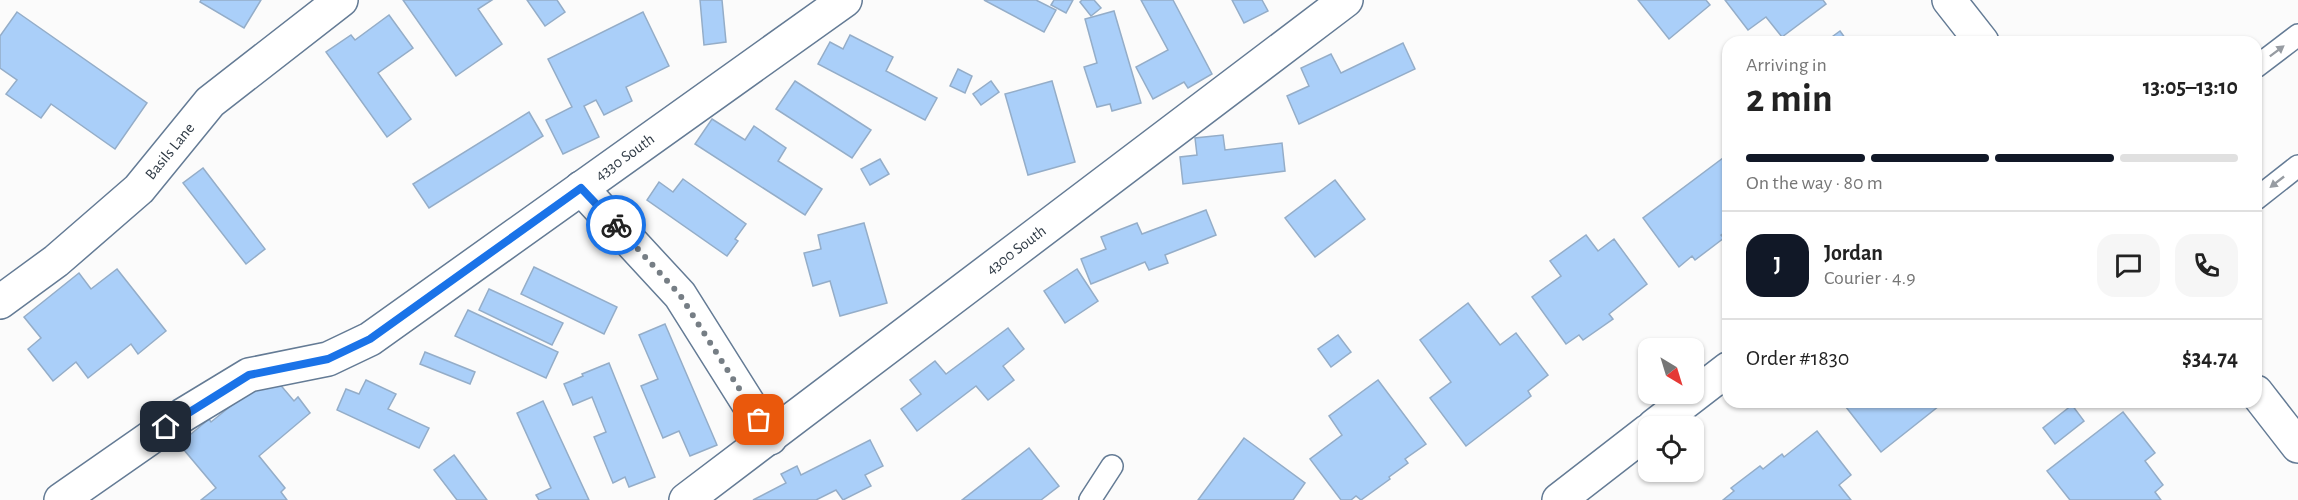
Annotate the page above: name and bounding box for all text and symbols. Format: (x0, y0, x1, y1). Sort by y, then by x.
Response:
one-way arrow (2269, 44, 2285, 57)
text: Arriving in (1746, 55, 1827, 75)
text: 13:05–13:10 (2143, 76, 2238, 98)
text: 2 min (1746, 80, 1833, 119)
street label: Basils Lane (142, 120, 197, 183)
street label: 4330 South (592, 131, 657, 184)
text: On the way · 80 m (1746, 173, 1883, 193)
one-way arrow (2269, 176, 2285, 189)
courier (586, 195, 646, 255)
icon: bike (600, 209, 633, 242)
street label: 4300 South (983, 222, 1049, 278)
button: chat (2097, 234, 2160, 297)
button: phone (2175, 234, 2238, 297)
text: Jordan (1824, 242, 1883, 264)
text: J (1774, 254, 1781, 276)
text: Courier · 4.9 (1824, 268, 1916, 288)
north arrow (1638, 338, 1704, 404)
map controls (1638, 338, 1704, 482)
text: Order #1830 (1746, 347, 1849, 369)
text: $34.74 (2182, 347, 2238, 369)
pin (733, 394, 784, 445)
pin (140, 401, 191, 452)
icon: bag (742, 403, 775, 436)
icon: home (149, 410, 182, 443)
button: locate (1638, 416, 1704, 482)

